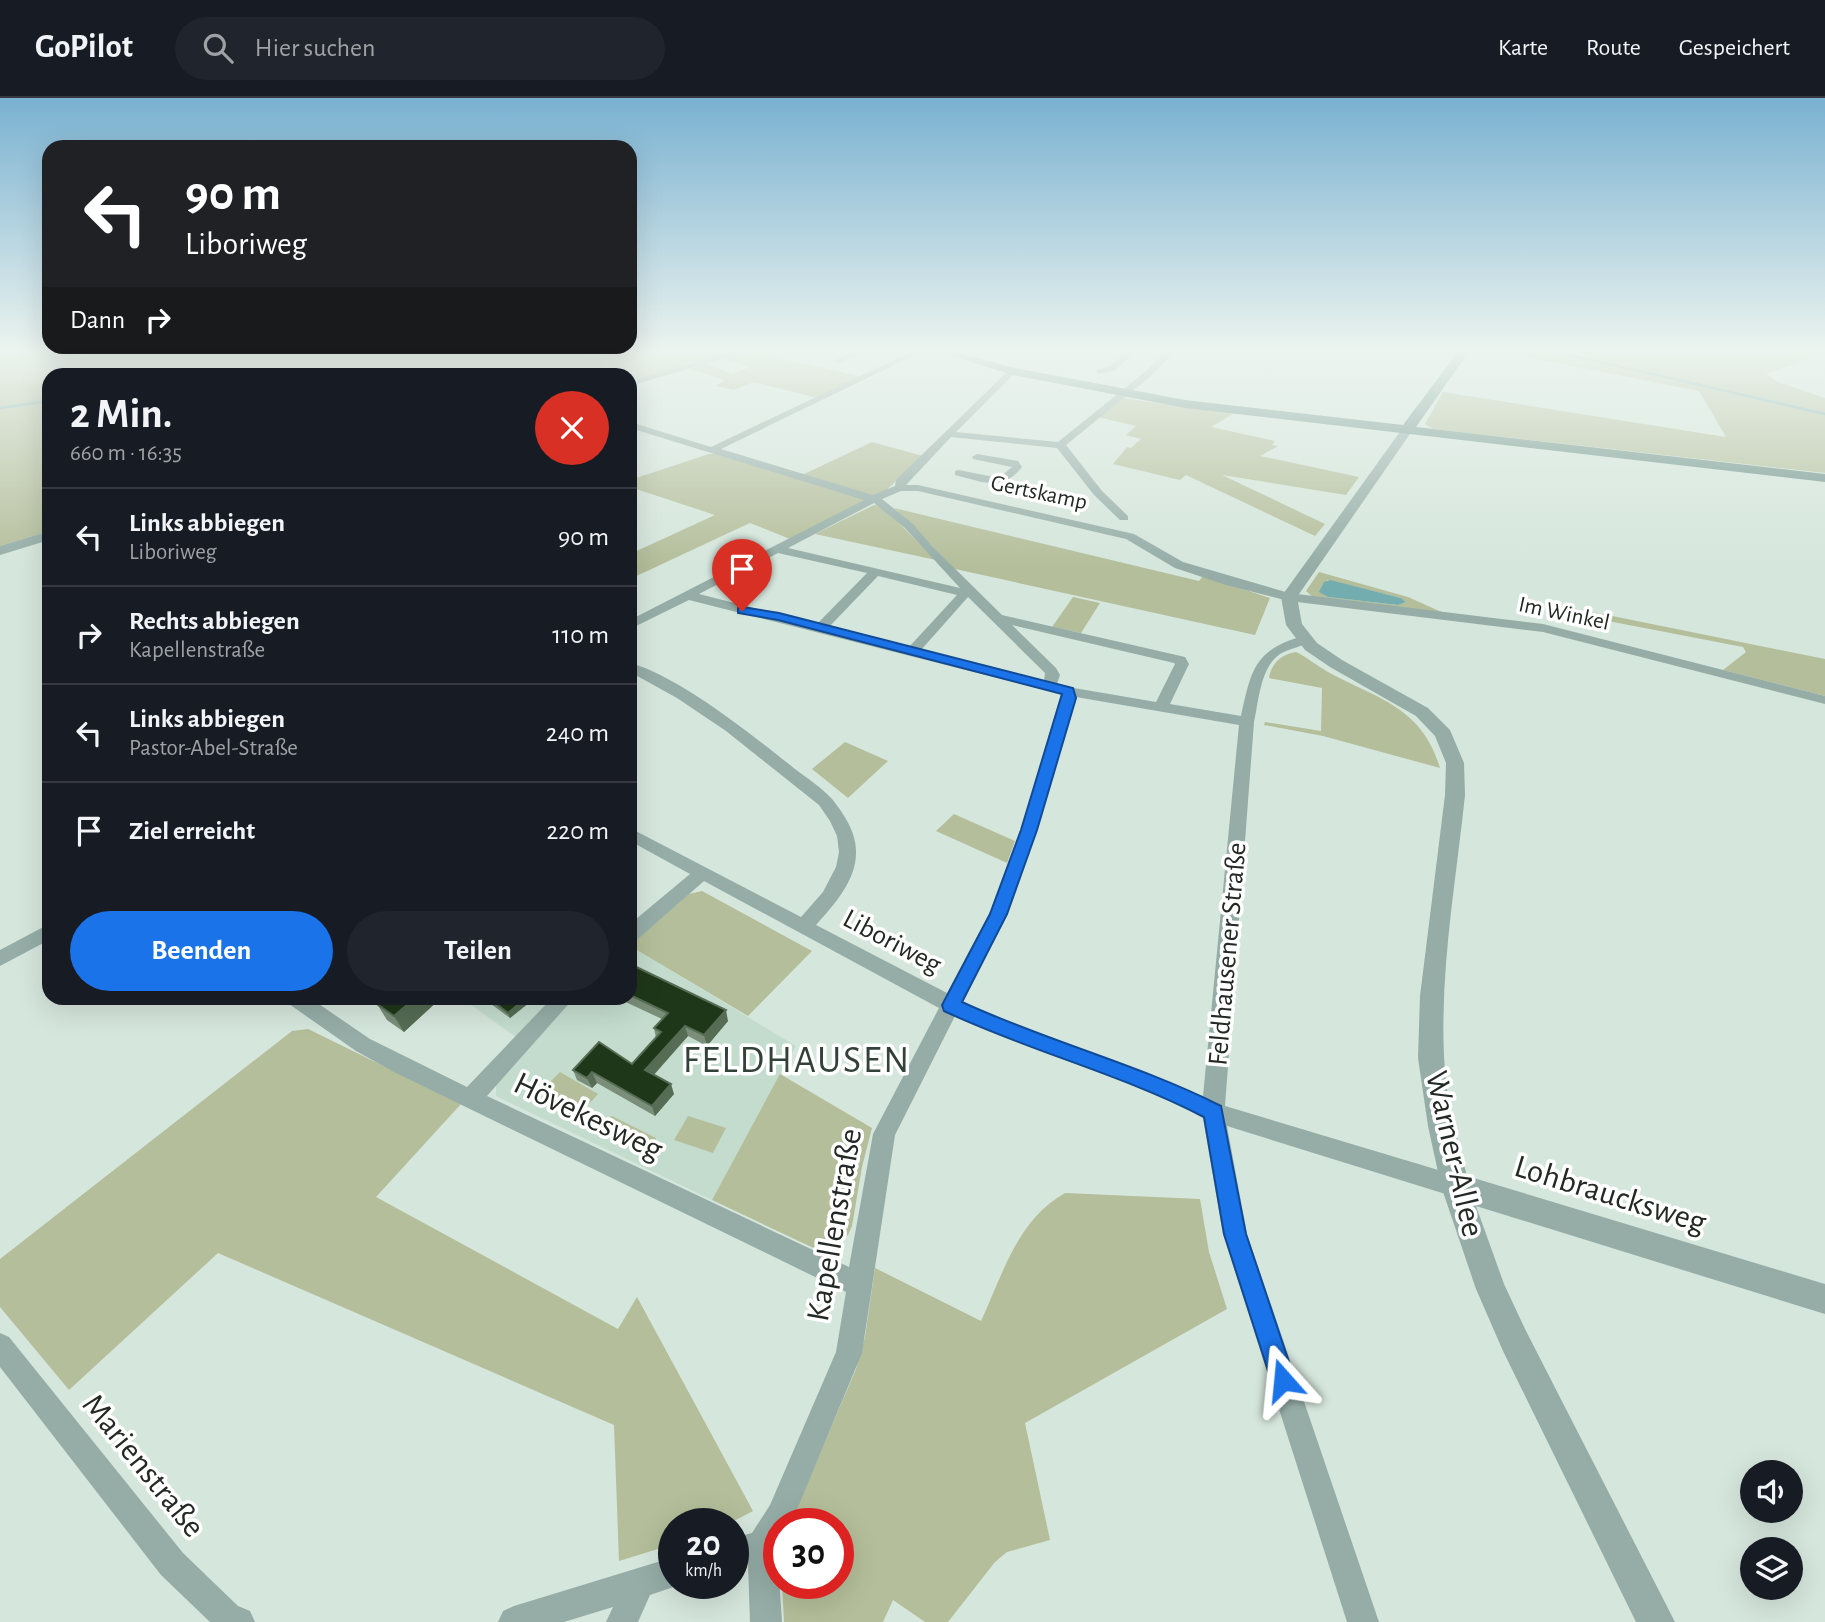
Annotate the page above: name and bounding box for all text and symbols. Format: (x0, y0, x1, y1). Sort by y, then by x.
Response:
search box (175, 17, 665, 80)
icon: search (199, 29, 237, 67)
text: GoPilot (35, 31, 133, 64)
text: Hier suchen (255, 35, 375, 61)
text: Karte (1498, 36, 1548, 60)
text: Route (1586, 36, 1641, 60)
text: Gespeichert (1679, 36, 1790, 60)
icon: left (70, 168, 161, 259)
text: 90 m (185, 170, 281, 219)
text: Liboriweg (185, 228, 307, 260)
icon: right (139, 301, 177, 339)
text: Dann (70, 307, 125, 333)
button: close (535, 391, 609, 465)
text: 2 Min. (70, 393, 172, 435)
text: 660 m · 16:35 (70, 442, 182, 465)
street label: Gertskamp (989, 472, 1089, 514)
text: Links abbiegen (129, 510, 285, 536)
icon: left (70, 518, 108, 556)
text: 90 m (558, 524, 609, 550)
pin (712, 539, 772, 611)
text: Liboriweg (129, 541, 217, 564)
icon: arrive (723, 550, 761, 588)
street label: Im Winkel (1516, 593, 1612, 635)
text: Rechts abbiegen (129, 608, 300, 634)
icon: right (70, 616, 108, 654)
text: 110 m (552, 622, 609, 648)
text: Kapellenstraße (129, 639, 265, 662)
text: Links abbiegen (129, 706, 285, 732)
icon: left (70, 714, 108, 752)
text: 240 m (546, 720, 609, 746)
text: Pastor-Abel-Straße (129, 737, 298, 760)
icon: arrive (70, 812, 108, 850)
text: Ziel erreicht (129, 818, 255, 844)
text: 220 m (547, 818, 609, 844)
street label: Feldhausener Straße (1204, 841, 1252, 1067)
street label: Liboriweg (838, 905, 946, 980)
button: Beenden (70, 911, 333, 991)
button: Teilen (347, 911, 609, 991)
district label: FELDHAUSEN (683, 1042, 911, 1080)
street label: Hövekesweg (508, 1067, 668, 1167)
street label: Warner-Allee (1419, 1068, 1489, 1240)
street label: Kapellenstraße (802, 1126, 868, 1324)
street label: Lohbraucksweg (1510, 1150, 1710, 1240)
position arrow (1246, 1343, 1320, 1417)
street label: Marienstraße (76, 1388, 210, 1544)
map controls (1740, 1460, 1803, 1600)
button: sound (1740, 1460, 1803, 1523)
speed limit sign: 30 (763, 1508, 854, 1599)
text: 20 (686, 1527, 721, 1562)
button: layers (1740, 1537, 1803, 1600)
text: km/h (685, 1562, 722, 1580)

